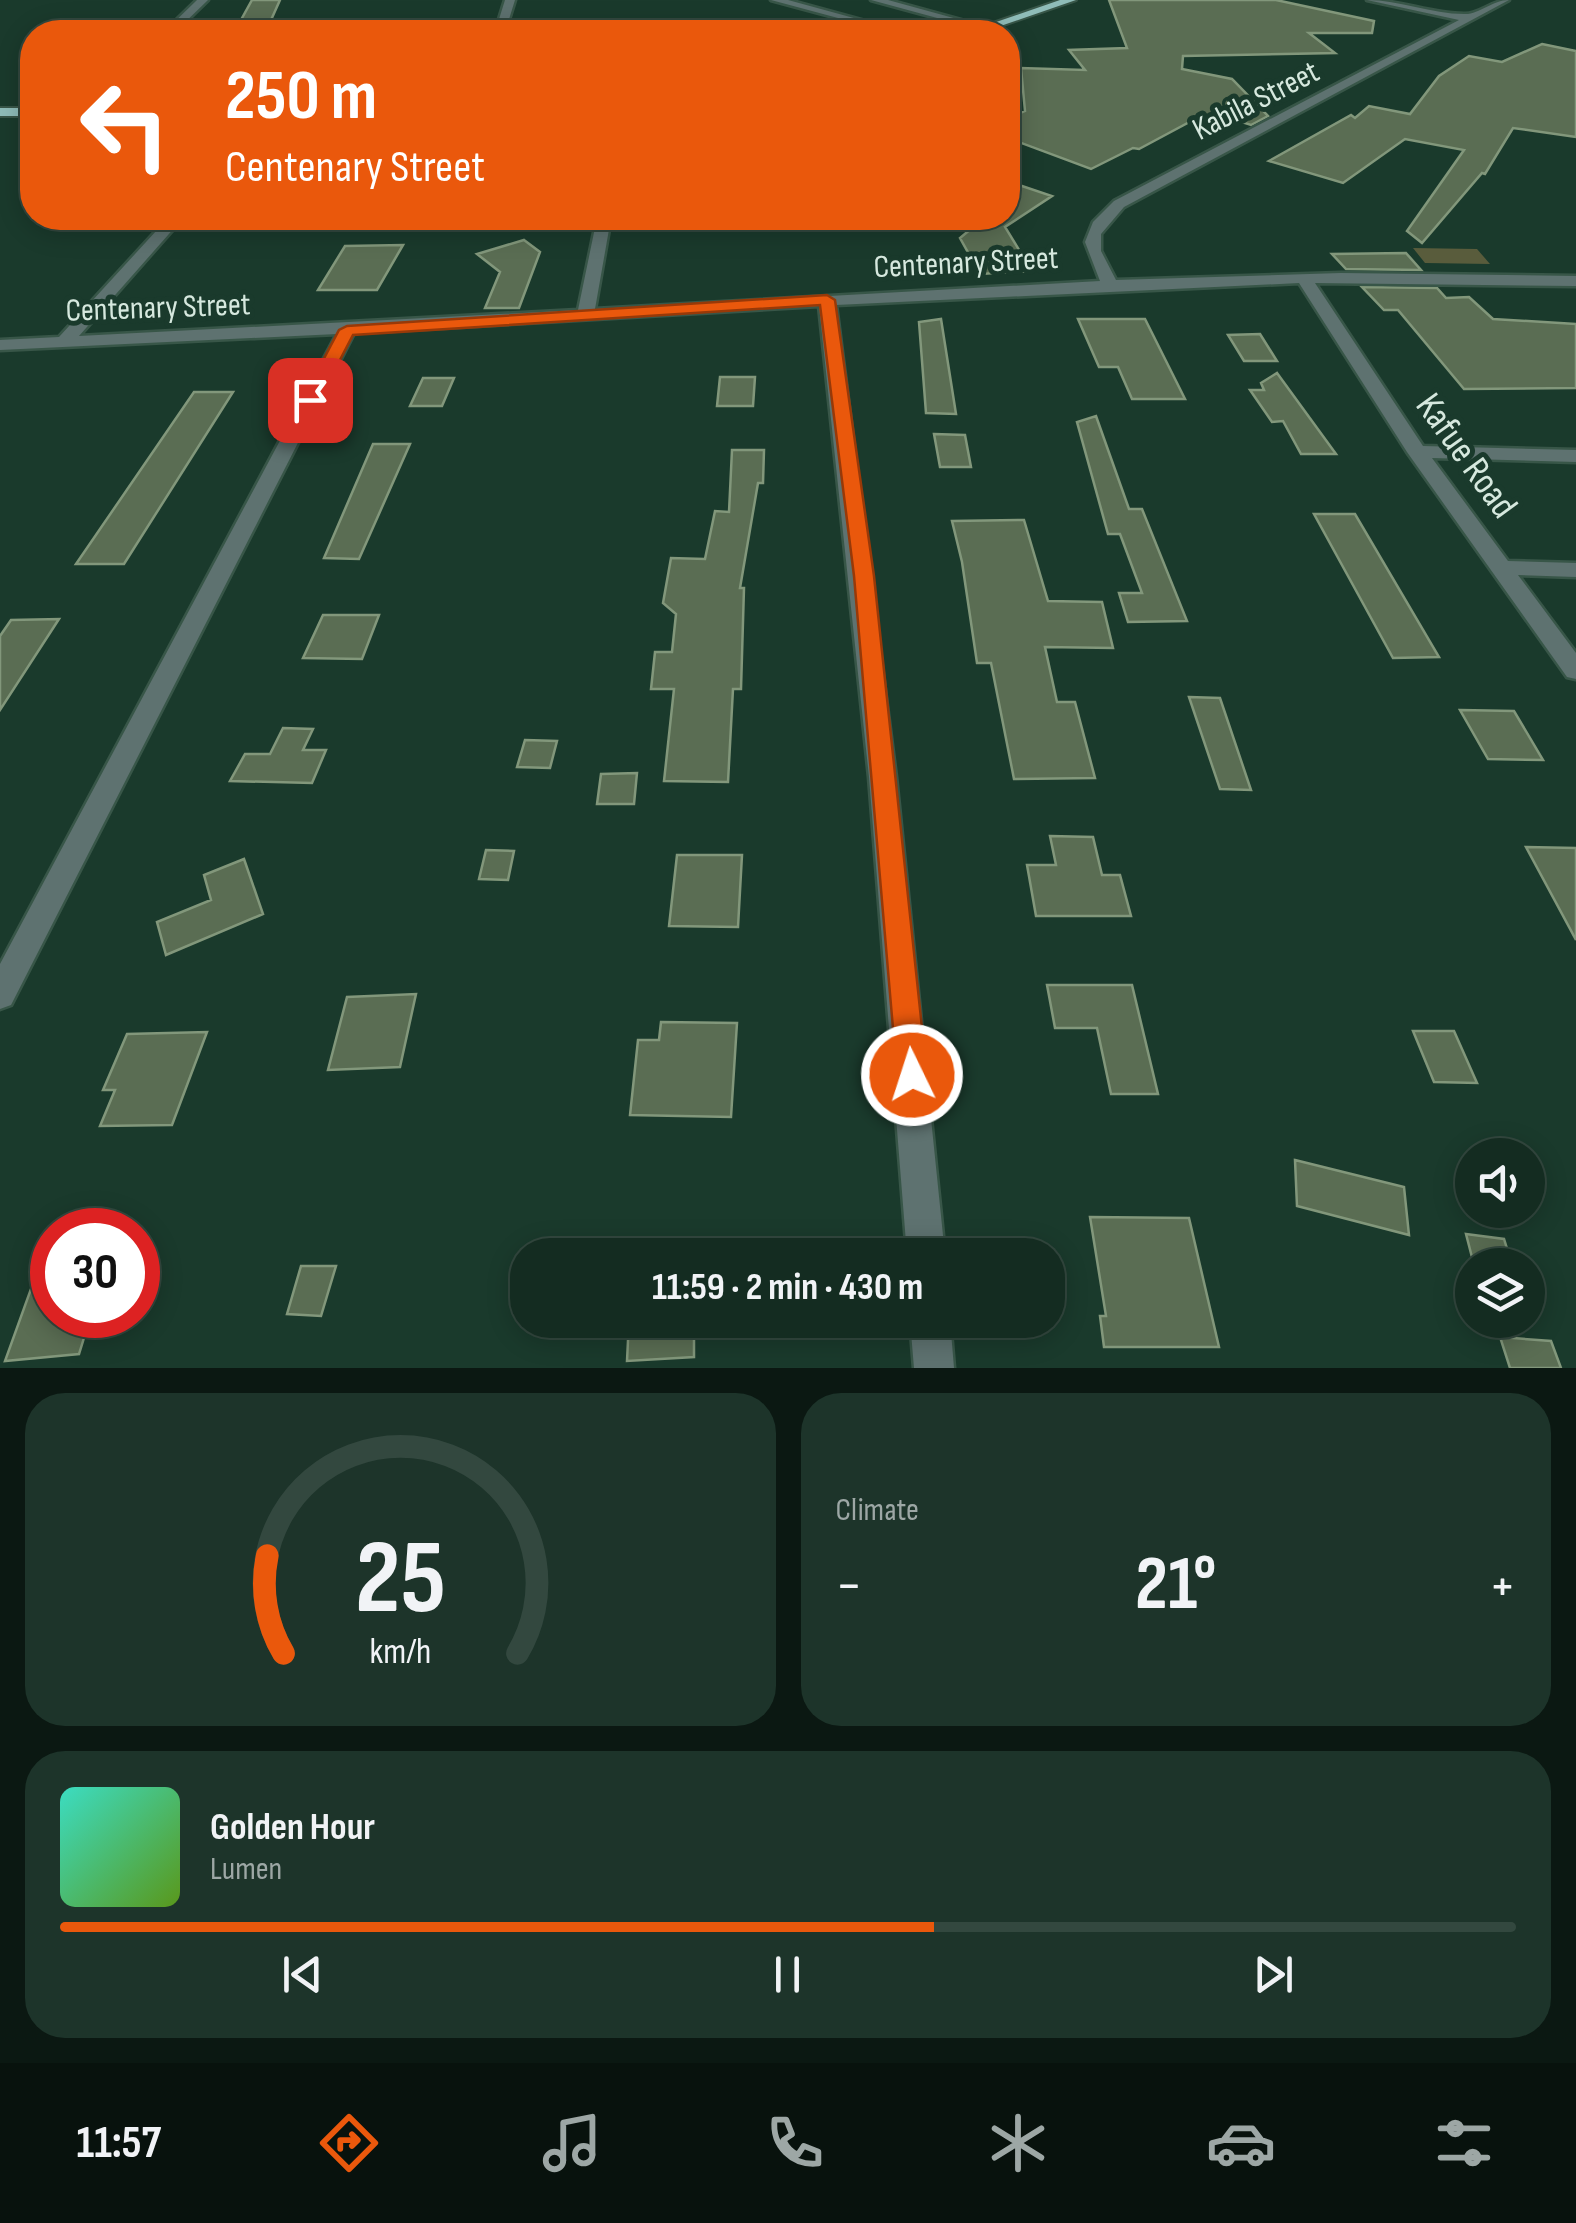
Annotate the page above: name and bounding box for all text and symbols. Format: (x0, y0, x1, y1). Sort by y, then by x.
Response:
street label: Kabila Street (1186, 53, 1326, 149)
text: 250 m (225, 55, 377, 139)
icon: left (60, 60, 190, 190)
text: Centenary Street (225, 140, 485, 195)
street label: Centenary Street (873, 239, 1059, 287)
street label: Centenary Street (65, 285, 251, 331)
pin (268, 358, 353, 443)
icon: arrive (283, 373, 338, 428)
street label: Kafue Road (1406, 385, 1526, 527)
position arrow (860, 1023, 964, 1127)
map controls (1455, 1138, 1545, 1338)
button: sound (1455, 1138, 1545, 1228)
speed limit sign: 30 (30, 1208, 160, 1338)
button: layers (1455, 1248, 1545, 1338)
text: 11:59 · 2 min · 430 m (652, 1265, 923, 1310)
text: Climate (836, 1491, 919, 1530)
text: 25 (355, 1517, 446, 1642)
text: 21° (1135, 1540, 1216, 1631)
text: − (836, 1553, 862, 1620)
text: + (1489, 1553, 1516, 1620)
text: km/h (369, 1631, 431, 1674)
text: Golden Hour (210, 1805, 375, 1850)
text: Lumen (210, 1850, 282, 1889)
icon: previous (275, 1947, 330, 2002)
icon: pause (760, 1947, 815, 2002)
icon: next (1246, 1947, 1301, 2002)
icon: directions (314, 2108, 384, 2178)
icon: music (537, 2108, 607, 2178)
icon: phone (760, 2108, 830, 2178)
icon: climate (983, 2108, 1053, 2178)
icon: car (1206, 2108, 1276, 2178)
icon: filters (1429, 2108, 1499, 2178)
text: 11:57 (77, 2116, 161, 2171)

